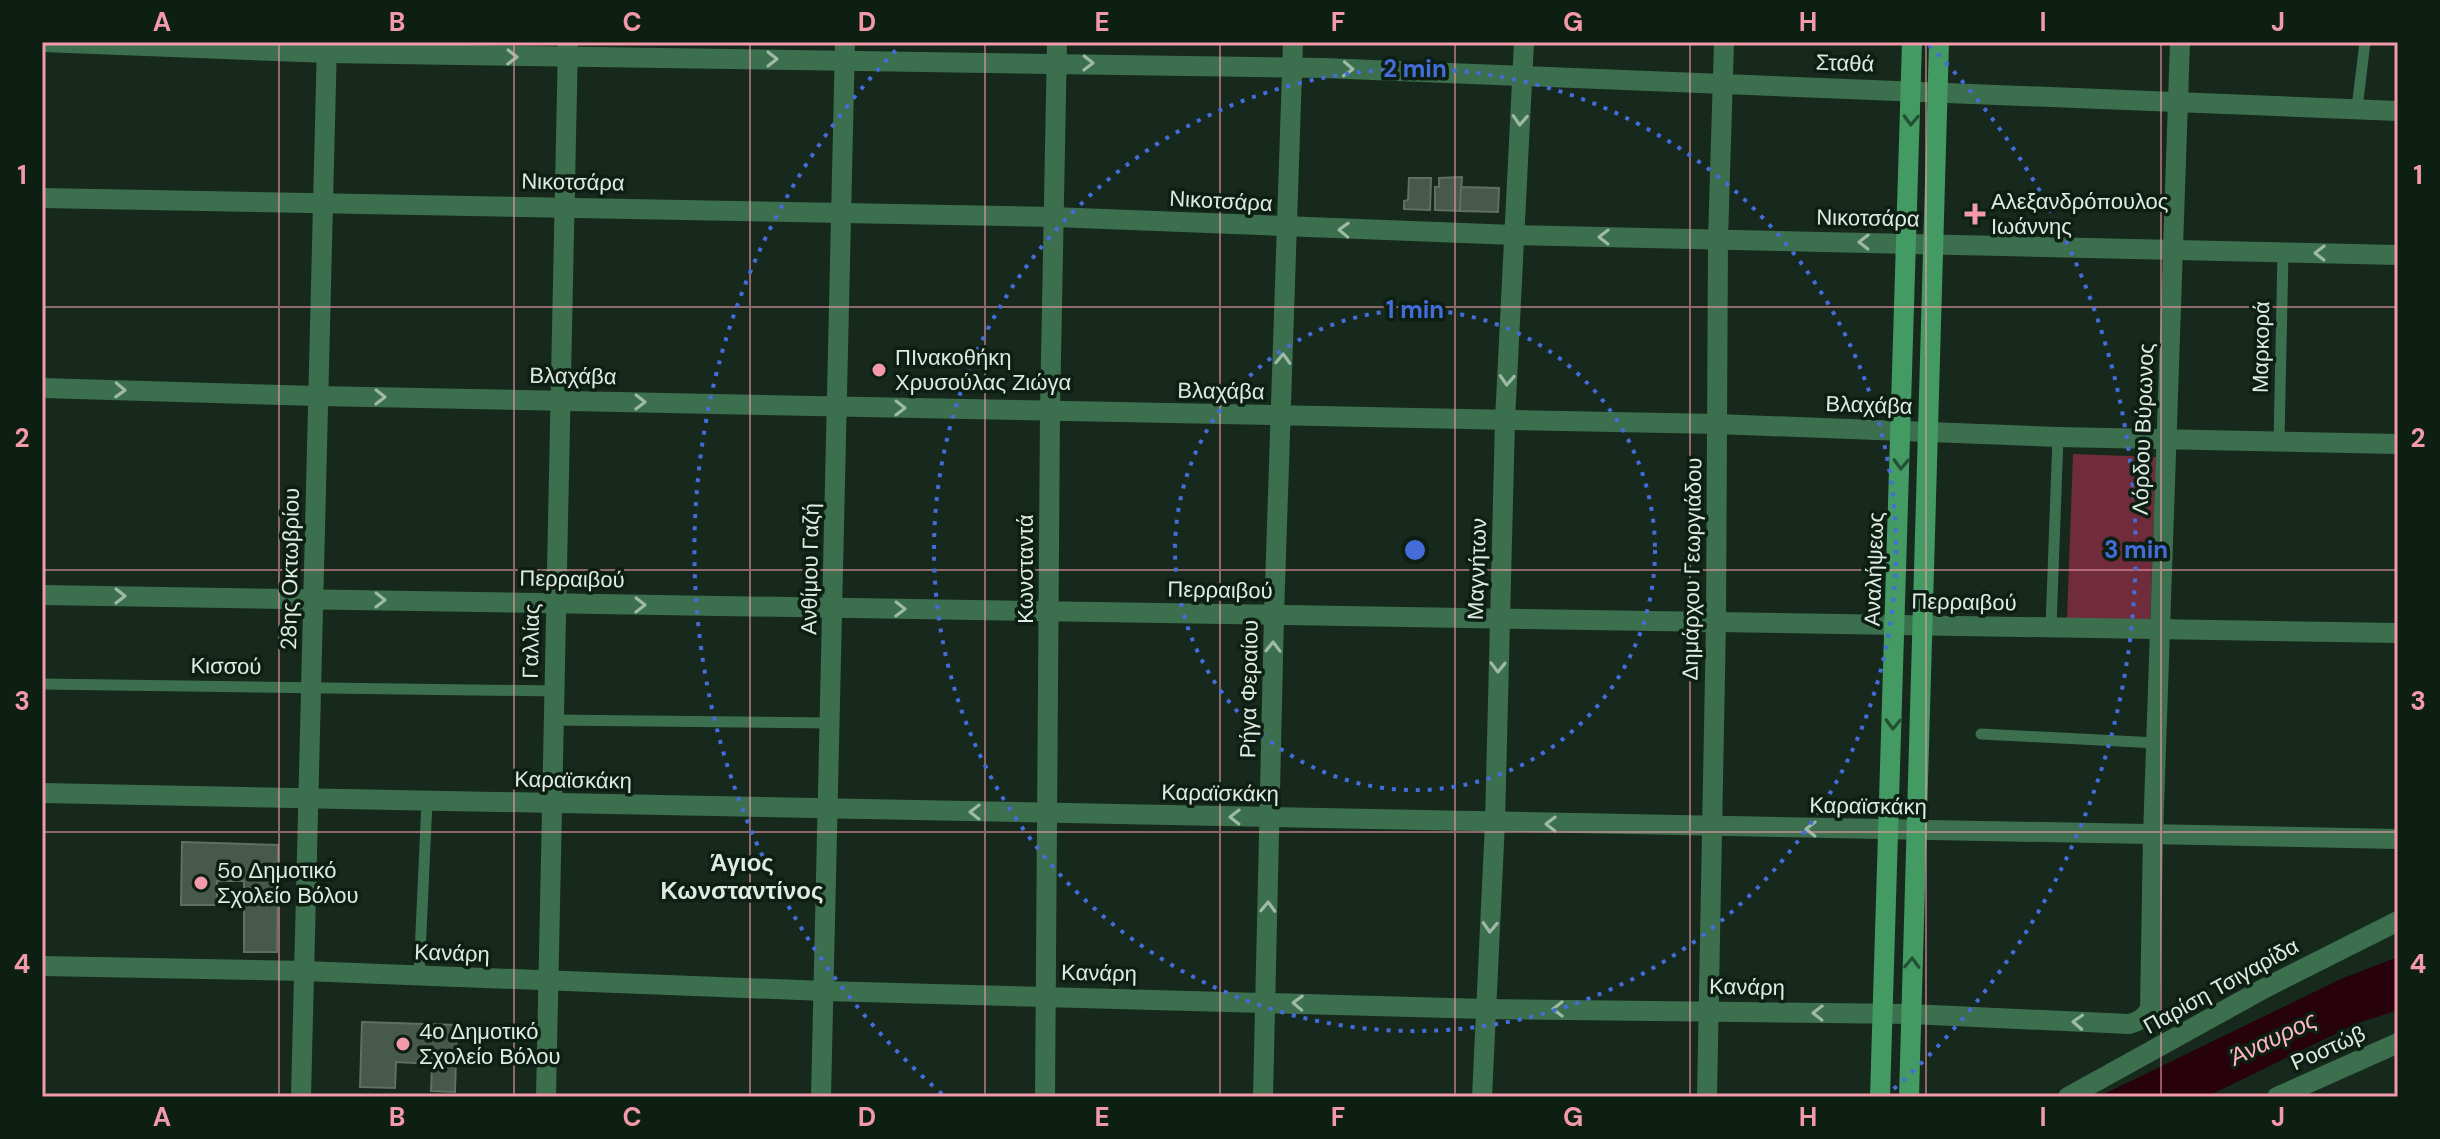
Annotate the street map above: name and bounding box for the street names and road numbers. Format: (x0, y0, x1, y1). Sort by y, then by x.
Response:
street label: Σταθά (1815, 47, 1875, 79)
street label: Νικοτσάρα (521, 167, 625, 197)
street label: Νικοτσάρα (1169, 184, 1274, 218)
street label: Νικοτσάρα (1816, 203, 1920, 233)
street label: Μαρκορά (2246, 301, 2276, 393)
street label: Λόρδου Βύρωνος (2126, 343, 2160, 515)
street label: Βλαχάβα (529, 361, 617, 391)
street label: Βλαχάβα (1177, 376, 1265, 406)
street label: Βλαχάβα (1825, 389, 1913, 421)
street label: Δημάρχου Γεωργιάδου (1676, 457, 1708, 681)
street label: 28ης Οκτωβρίου (274, 488, 306, 650)
street label: Ανθίμου Γαζή (794, 503, 826, 635)
street label: Αναλήψεως (1858, 511, 1890, 627)
street label: Κωνσταντά (1011, 514, 1040, 624)
street label: Μαγνήτων (1461, 518, 1493, 620)
street label: Περραιβού (519, 564, 625, 594)
street label: Περραιβού (1167, 575, 1273, 605)
street label: Περραιβού (1911, 587, 2017, 617)
street label: Γαλλίας (516, 603, 546, 679)
street label: Ρήγα Φεραίου (1233, 620, 1265, 758)
street label: Κισσού (190, 651, 262, 681)
street label: Καραϊσκάκη (514, 764, 632, 796)
street label: Καραϊσκάκη (1161, 777, 1279, 809)
street label: Καραϊσκάκη (1809, 790, 1927, 822)
street label: Παρίση Τσιγαρίδα (2138, 931, 2304, 1041)
street label: Κανάρη (414, 937, 490, 969)
street label: Κανάρη (1061, 958, 1137, 988)
street label: Κανάρη (1709, 972, 1785, 1002)
street label: Ροστώβ (2286, 1019, 2370, 1077)

